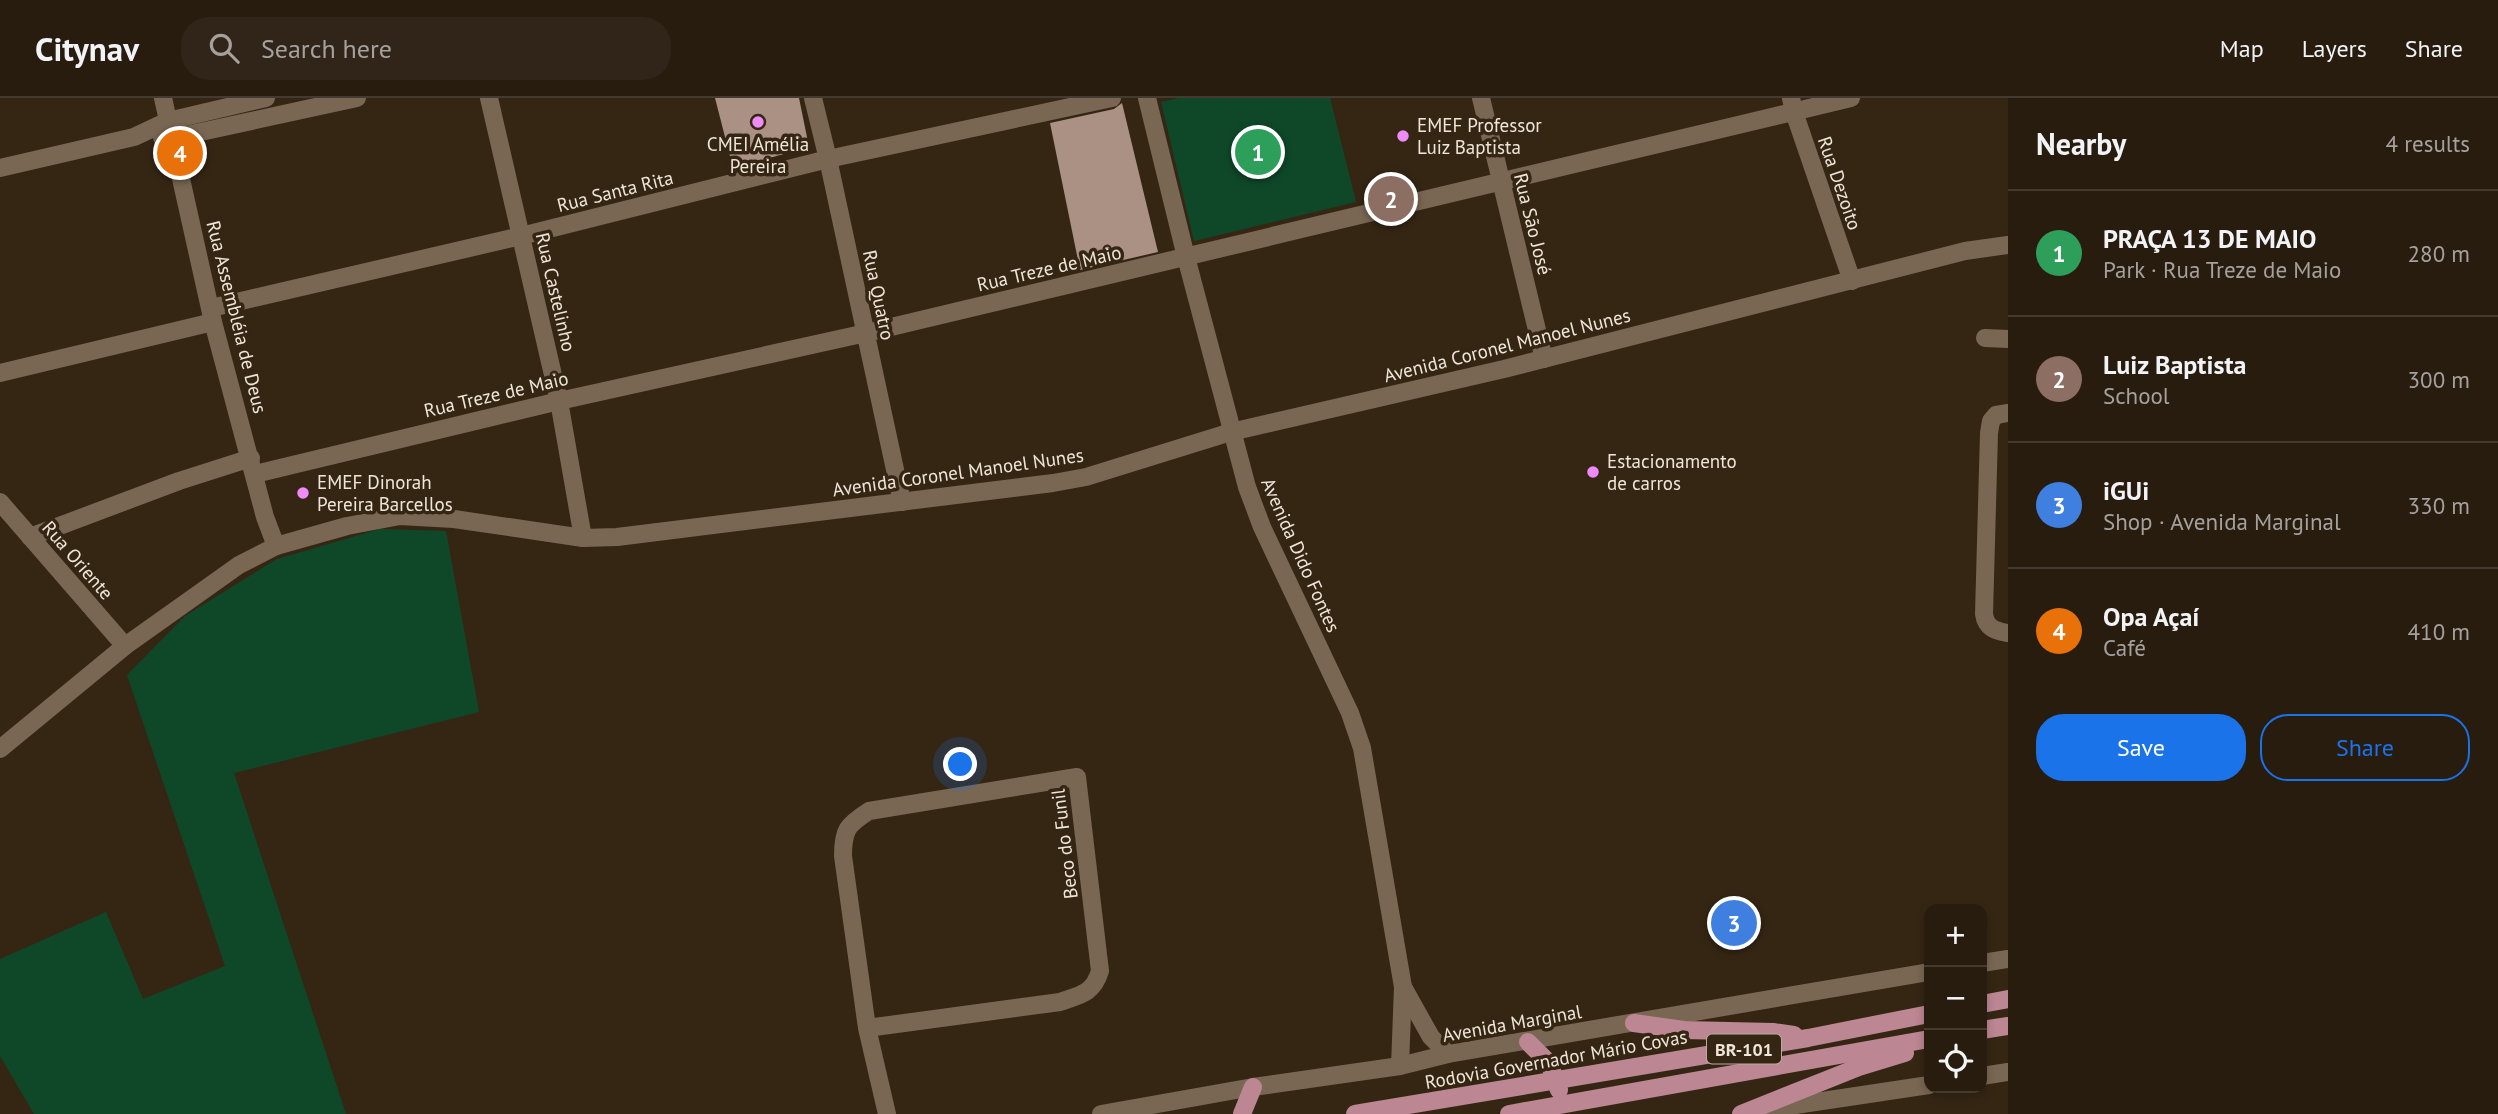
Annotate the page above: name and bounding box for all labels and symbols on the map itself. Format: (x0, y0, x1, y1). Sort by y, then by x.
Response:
place label: EMEF Professor Luiz Baptista (1417, 113, 1542, 159)
marker: CMEI Amélia Pereira (750, 114, 766, 130)
pin: 1 (1235, 126, 1281, 178)
pin: 4 (157, 127, 203, 179)
marker: EMEF Professor Luiz Baptista (1395, 128, 1411, 144)
place label: CMEI Amélia Pereira (707, 132, 809, 178)
street label: Rua Dezoito (1813, 133, 1867, 233)
street label: Rua Santa Rita (554, 165, 676, 217)
street label: Rua São José (1509, 171, 1557, 277)
pin: 2 (1368, 173, 1414, 225)
street label: Rua Assembléia de Deus (201, 218, 273, 416)
street label: Rua Castelinho (531, 230, 581, 354)
street label: Rua Treze de Maio (975, 240, 1123, 296)
street label: Rua Quatro (858, 248, 900, 342)
street label: Avenida Coronel Manoel Nunes (1381, 303, 1633, 387)
street label: Rua Treze de Maio (422, 366, 570, 422)
street label: Avenida Coronel Manoel Nunes (831, 442, 1085, 502)
place label: Estacionamento de carros (1607, 449, 1737, 495)
marker: Estacionamento de carros (1585, 464, 1601, 480)
place label: EMEF Dinorah Pereira Barcellos (317, 470, 453, 516)
street label: Avenida Dido Fontes (1256, 474, 1346, 636)
marker: EMEF Dinorah Pereira Barcellos (295, 485, 311, 501)
street label: Rua Oriente (37, 516, 119, 604)
your location (943, 747, 977, 781)
street label: Beco do Funil (1045, 787, 1083, 900)
pin: 3 (1711, 897, 1757, 949)
street label: Avenida Marginal (1441, 999, 1584, 1047)
street label: Rodovia Governador Mário Covas (1423, 1024, 1689, 1094)
road number: BR-101 (1707, 1034, 1781, 1064)

